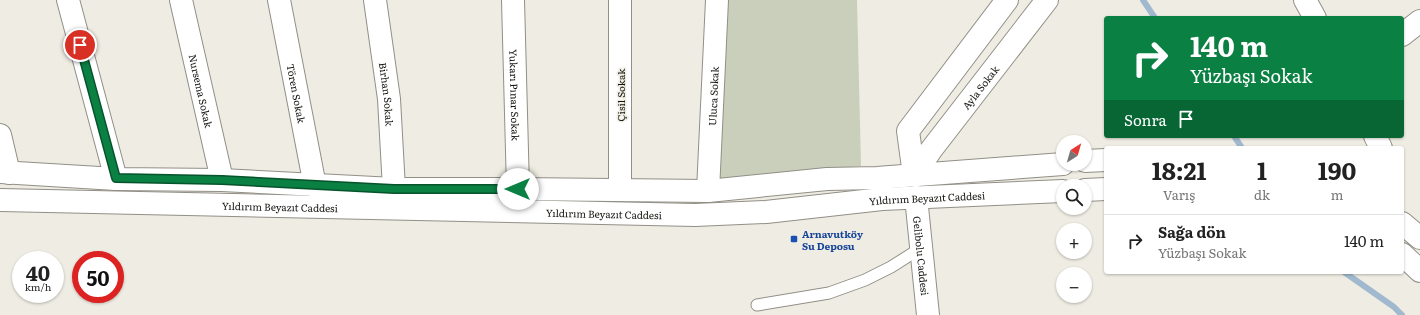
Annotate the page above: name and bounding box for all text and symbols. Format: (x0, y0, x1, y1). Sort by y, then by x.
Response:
text: 140 m (1190, 24, 1268, 66)
pin (63, 28, 97, 62)
icon: right (1124, 32, 1176, 84)
icon: arrive (69, 34, 91, 56)
street label: Yukarı Pınar Sokak (507, 49, 524, 142)
street label: Nursema Sokak (186, 52, 218, 130)
street label: Birhan Sokak (376, 61, 398, 127)
street label: Ayla Sokak (958, 61, 1002, 112)
street label: Tören Sokak (284, 62, 310, 125)
text: Yüzbaşı Sokak (1190, 62, 1312, 89)
street label: Uluca Sokak (704, 65, 721, 126)
street label: Çisil Sokak (613, 68, 628, 121)
text: Sonra (1124, 108, 1167, 131)
icon: arrive (1175, 108, 1197, 130)
north arrow (1056, 135, 1092, 171)
map controls (1056, 135, 1092, 303)
text: 18:21 (1152, 152, 1206, 187)
text: 1 (1257, 152, 1267, 187)
text: 190 (1318, 152, 1356, 187)
position arrow (497, 168, 539, 210)
button: search (1056, 179, 1092, 215)
text: Varış (1163, 185, 1195, 204)
text: dk (1254, 185, 1270, 204)
text: m (1331, 185, 1343, 204)
street label: Yıldırım Beyazıt Caddesi (868, 187, 986, 208)
street label: Yıldırım Beyazıt Caddesi (222, 197, 339, 215)
street label: Yıldırım Beyazıt Caddesi (546, 204, 663, 222)
street label: Gelibolu Caddesi (910, 215, 934, 297)
text: Sağa dön (1158, 220, 1226, 243)
button: + (1056, 223, 1092, 259)
place label: Arnavutköy Su Deposu (802, 226, 864, 253)
text: 140 m (1344, 229, 1384, 252)
icon: right (1124, 230, 1146, 252)
marker: Arnavutköy Su Deposu (789, 234, 799, 244)
text: Yüzbaşı Sokak (1158, 243, 1246, 262)
speed limit sign: 50 (72, 251, 124, 303)
text: 40 (26, 257, 50, 287)
button: − (1056, 267, 1092, 303)
text: km/h (25, 279, 51, 294)

